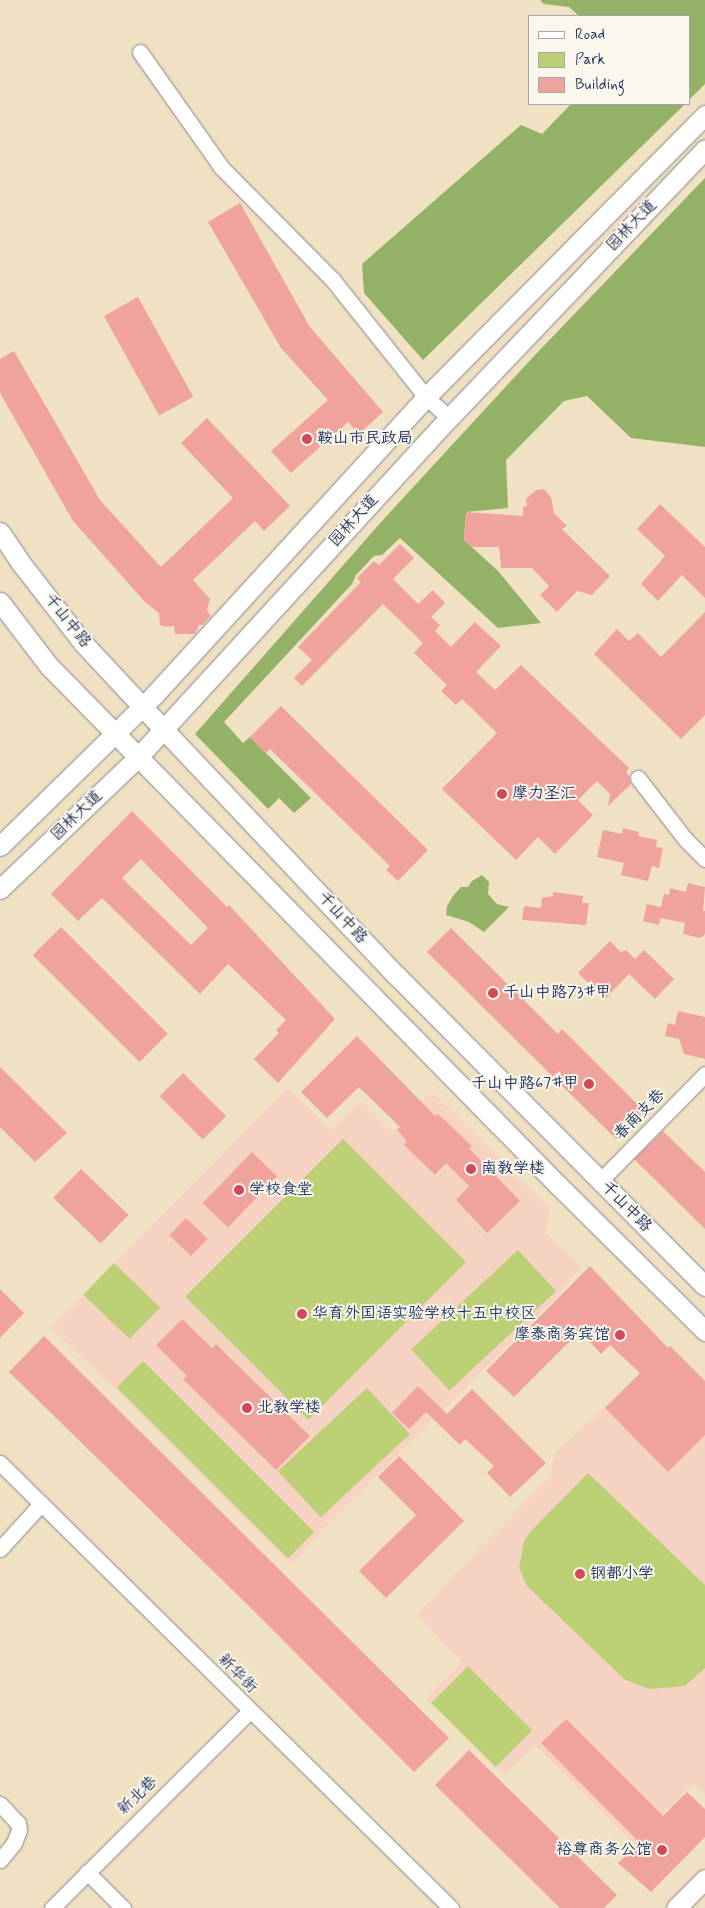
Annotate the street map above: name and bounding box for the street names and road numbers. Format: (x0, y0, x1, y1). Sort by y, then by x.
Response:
street label: 园林大道 (603, 196, 661, 256)
street label: 园林大道 (325, 491, 383, 551)
street label: 千山中路 (39, 590, 95, 652)
street label: 园林大道 (47, 787, 107, 845)
street label: 千山中路 (313, 888, 371, 948)
street label: 春南支巷 (611, 1086, 669, 1144)
street label: 千山中路 (597, 1178, 655, 1236)
street label: 新华街 (213, 1650, 261, 1698)
street label: 新北巷 (114, 1772, 162, 1820)

